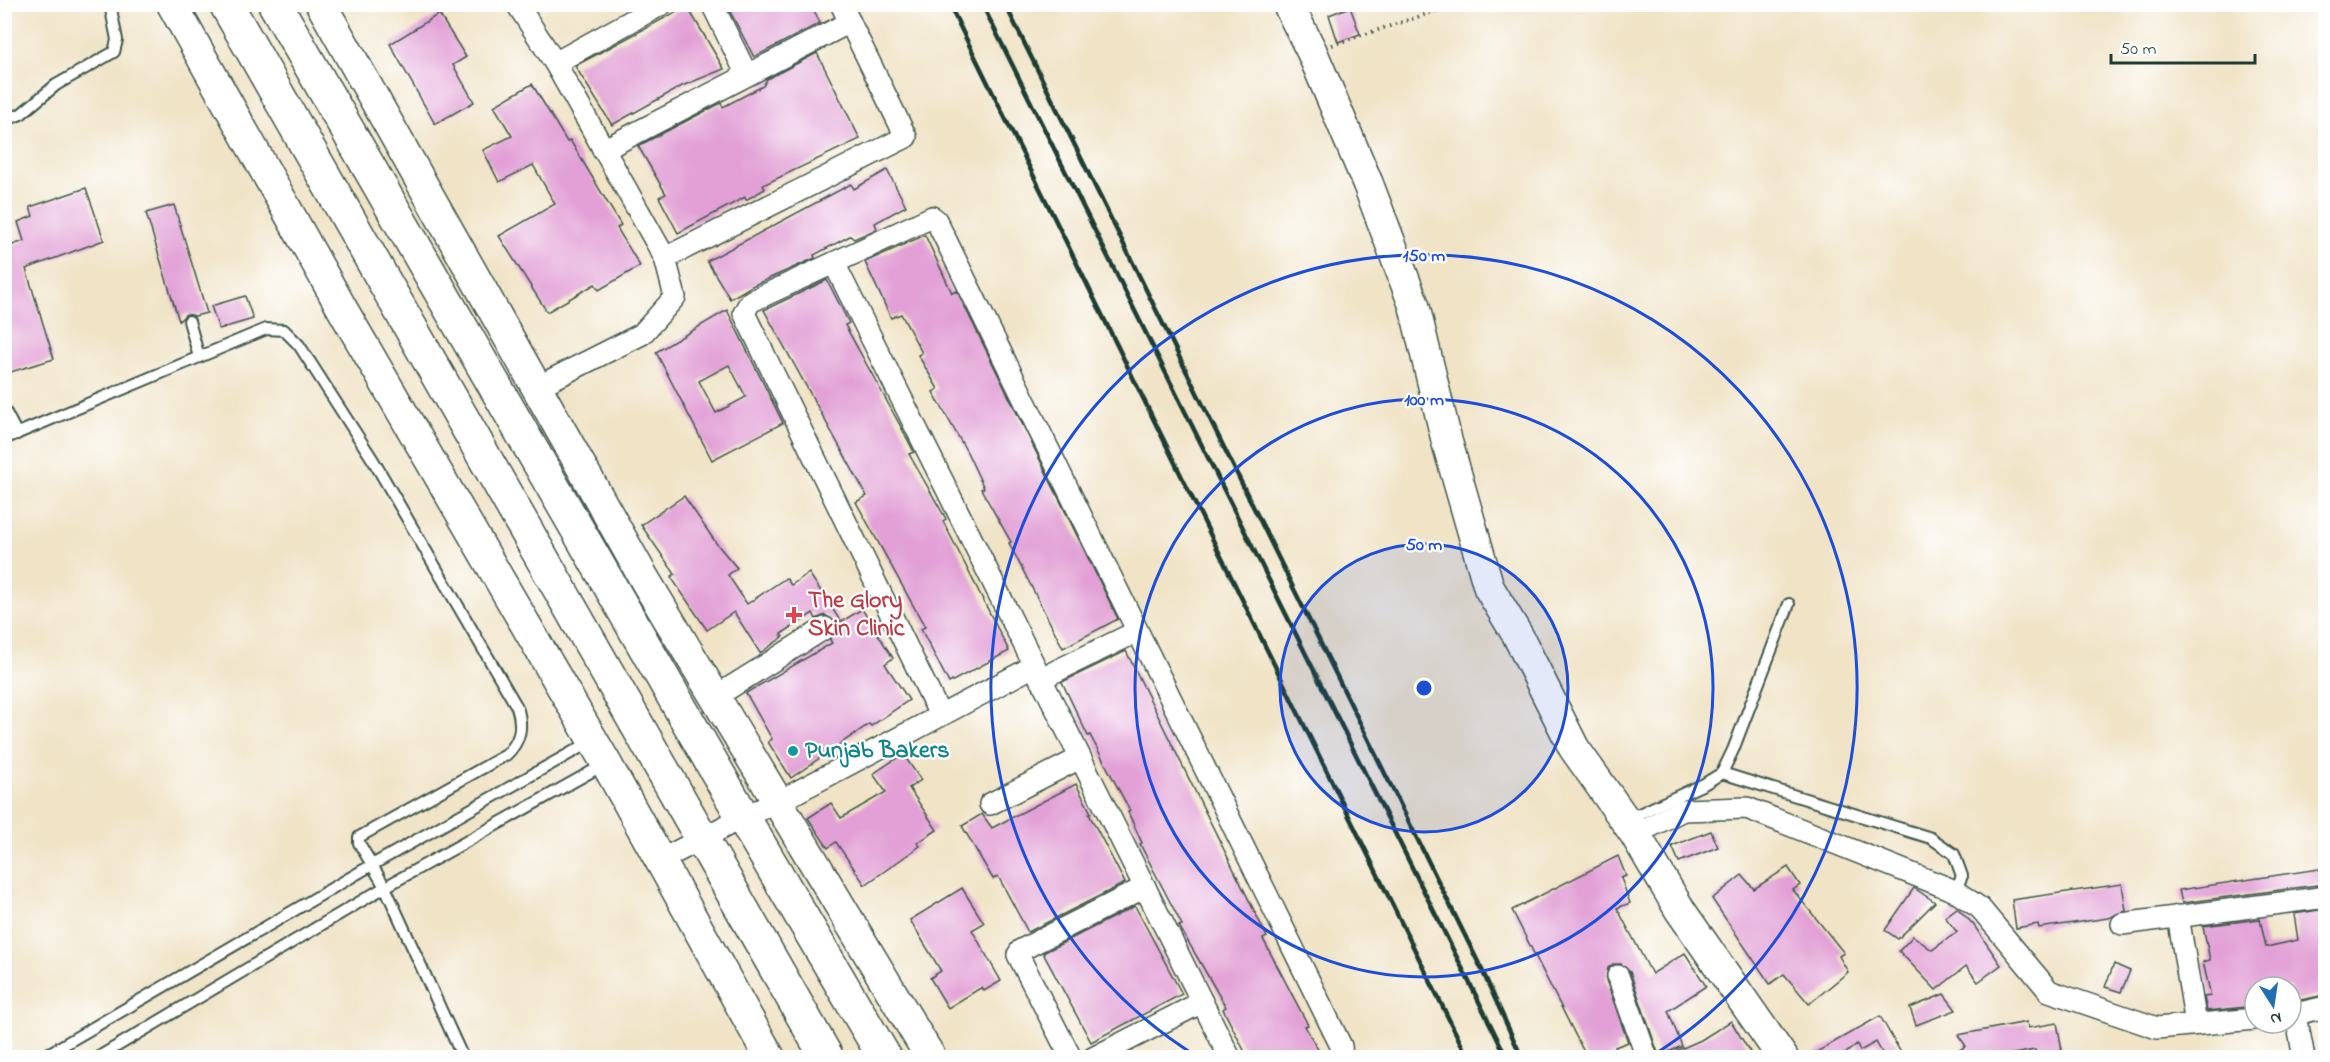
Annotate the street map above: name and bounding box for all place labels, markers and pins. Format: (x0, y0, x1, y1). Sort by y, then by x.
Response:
place label: The Glory Skin Clinic (808, 584, 906, 647)
marker: The Glory Skin Clinic (785, 606, 803, 624)
centre of rings (1414, 678, 1434, 698)
place label: Punjab Bakers (805, 734, 949, 769)
marker: Punjab Bakers (786, 744, 800, 758)

